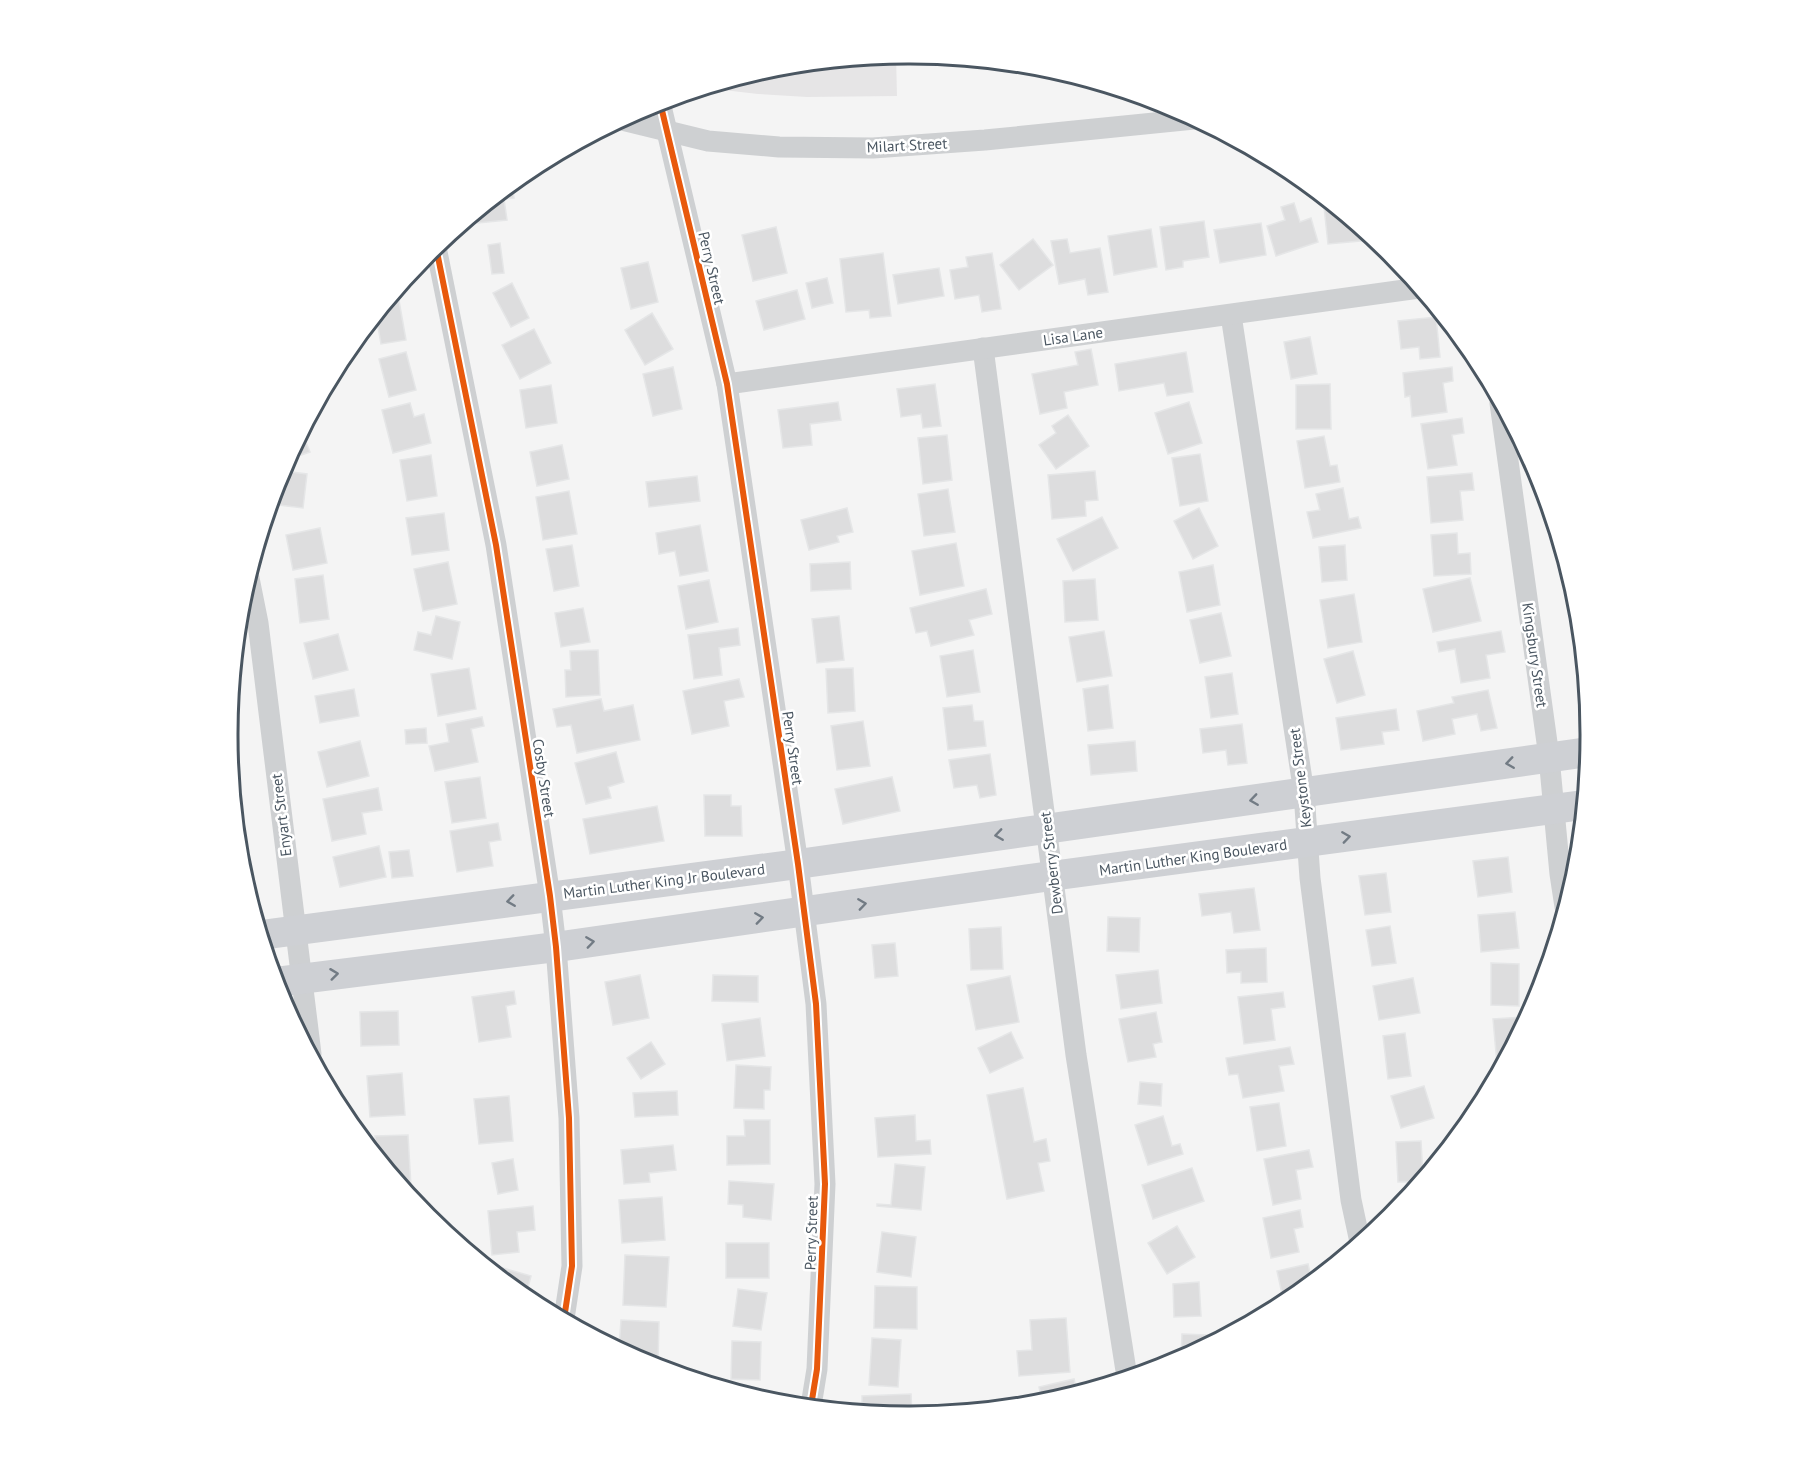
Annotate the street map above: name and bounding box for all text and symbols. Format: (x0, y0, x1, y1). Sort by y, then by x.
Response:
street label: Milart Street (866, 133, 948, 157)
street label: Perry Street (694, 230, 730, 306)
street label: Lisa Lane (1042, 322, 1104, 350)
street label: Kingsbury Street (1518, 601, 1552, 709)
street label: Perry Street (778, 710, 808, 786)
street label: Keystone Street (1284, 727, 1316, 829)
street label: Cosby Street (528, 737, 560, 819)
one-way arrow (1505, 757, 1514, 769)
street label: Enyart Street (266, 772, 296, 858)
one-way arrow (1250, 793, 1259, 805)
street label: Dewberry Street (1035, 811, 1067, 915)
one-way arrow (994, 828, 1003, 840)
one-way arrow (1342, 831, 1351, 843)
street label: Martin Luther King Boulevard (1098, 834, 1288, 880)
street label: Martin Luther King Jr Boulevard (562, 859, 766, 903)
one-way arrow (506, 894, 515, 907)
one-way arrow (857, 898, 866, 910)
one-way arrow (755, 913, 764, 925)
one-way arrow (585, 936, 594, 948)
one-way arrow (329, 968, 338, 981)
street label: Perry Street (800, 1195, 822, 1271)

